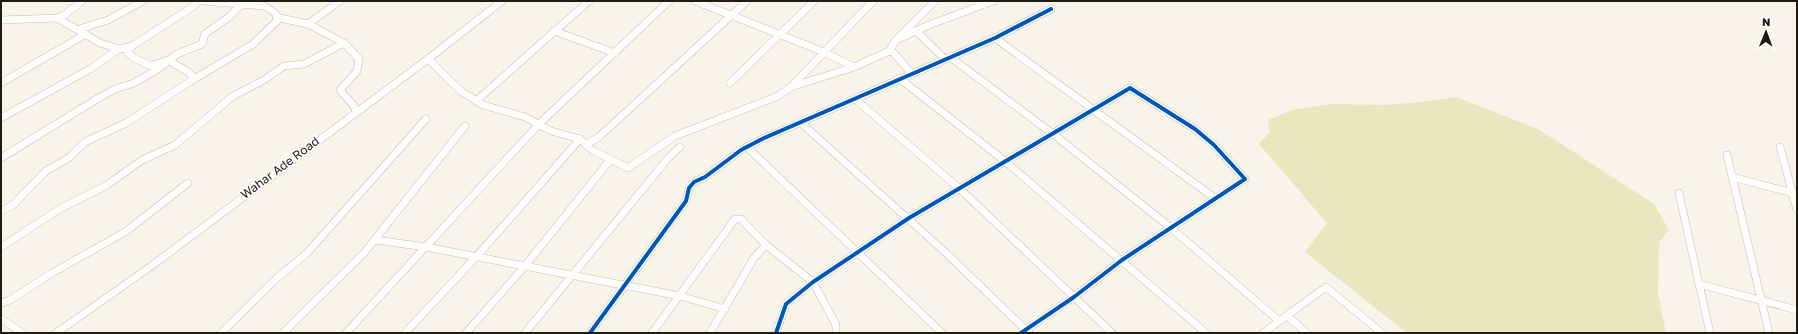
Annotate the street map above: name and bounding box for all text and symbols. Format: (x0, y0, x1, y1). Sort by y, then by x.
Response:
north arrow (1746, 12, 1786, 52)
text: N (1762, 15, 1770, 28)
street label: Wahar Ade Road (238, 133, 322, 202)

